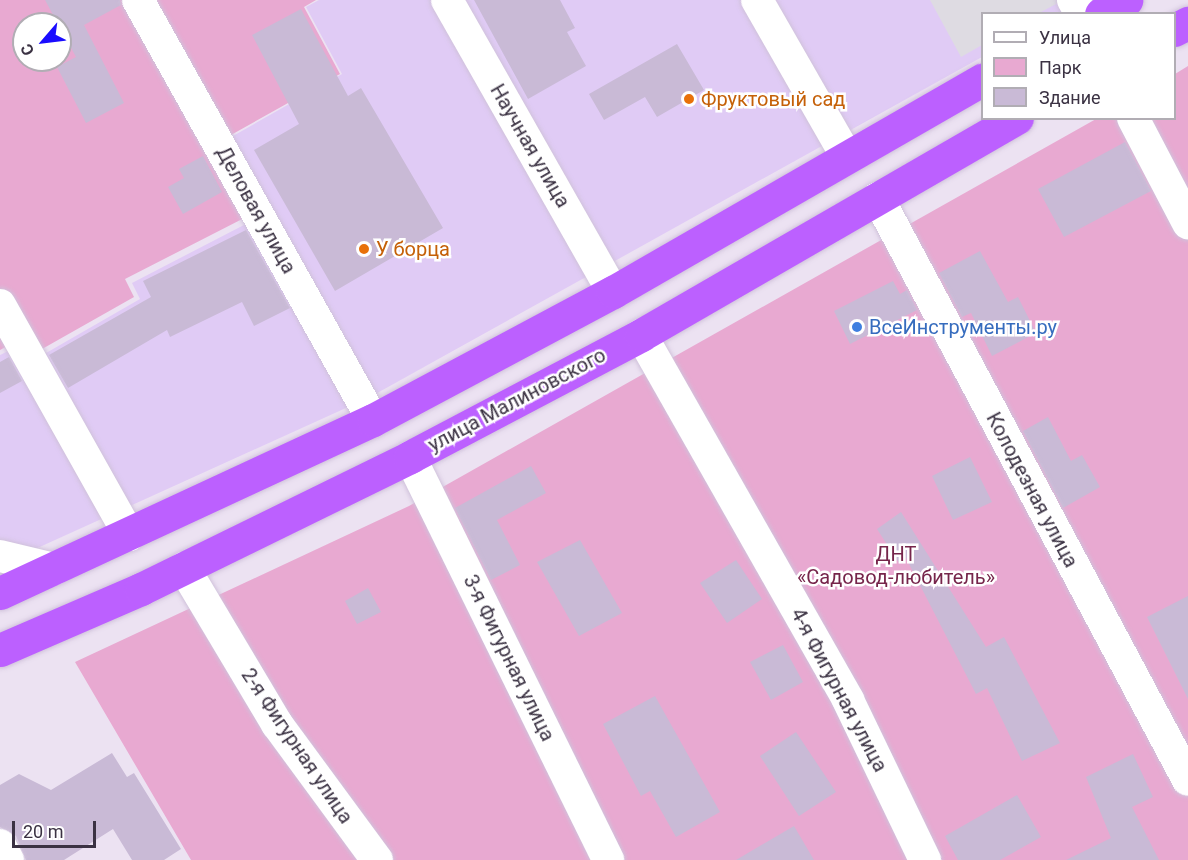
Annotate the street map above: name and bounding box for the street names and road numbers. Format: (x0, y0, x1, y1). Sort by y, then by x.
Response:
street label: Научная улица (485, 80, 575, 212)
street label: Деловая улица (211, 142, 301, 278)
street label: улица Малиновского (424, 343, 610, 457)
street label: Колодезная улица (981, 408, 1083, 572)
street label: 3-я Фигурная улица (458, 571, 560, 745)
street label: 4-я Фигурная улица (786, 604, 892, 776)
street label: 2-я Фигурная улица (236, 664, 358, 828)

